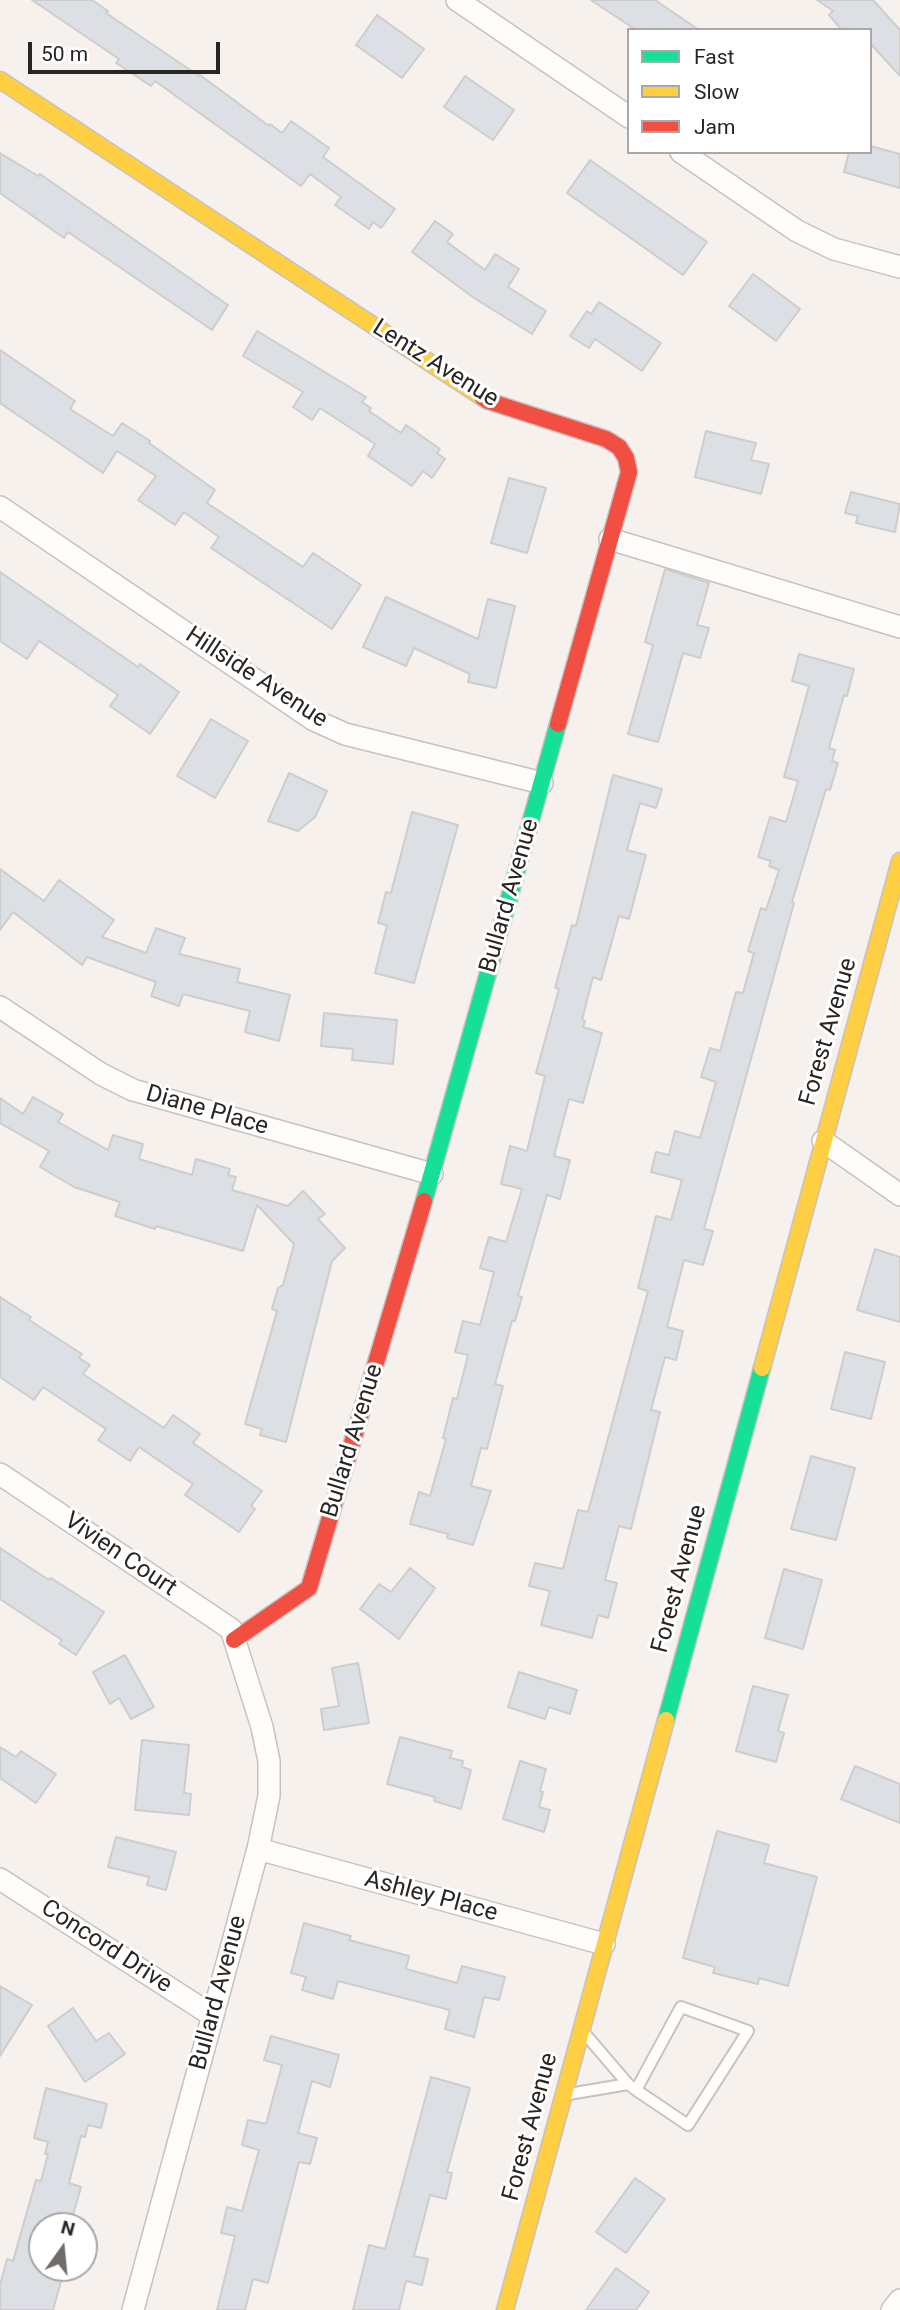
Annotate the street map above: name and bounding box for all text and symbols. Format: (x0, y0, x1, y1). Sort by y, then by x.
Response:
scale bar (32, 28, 224, 72)
legend (627, 28, 872, 154)
text: 50 m (41, 42, 88, 66)
text: Fast (694, 45, 734, 69)
text: Slow (694, 80, 739, 104)
text: Jam (694, 115, 735, 139)
street label: Lentz Avenue (367, 314, 503, 414)
street label: Hillside Avenue (180, 621, 332, 735)
street label: Bullard Avenue (474, 816, 546, 976)
street label: Forest Avenue (794, 955, 864, 1109)
street label: Diane Place (143, 1080, 271, 1142)
street label: Bullard Avenue (316, 1361, 390, 1521)
street label: Forest Avenue (646, 1502, 714, 1656)
street label: Vivien Court (58, 1507, 182, 1603)
street label: Ashley Place (361, 1865, 501, 1929)
street label: Concord Drive (35, 1894, 177, 2000)
street label: Bullard Avenue (185, 1913, 253, 2073)
street label: Forest Avenue (497, 2050, 565, 2204)
north arrow (28, 2212, 98, 2282)
text: N (59, 2215, 77, 2241)

